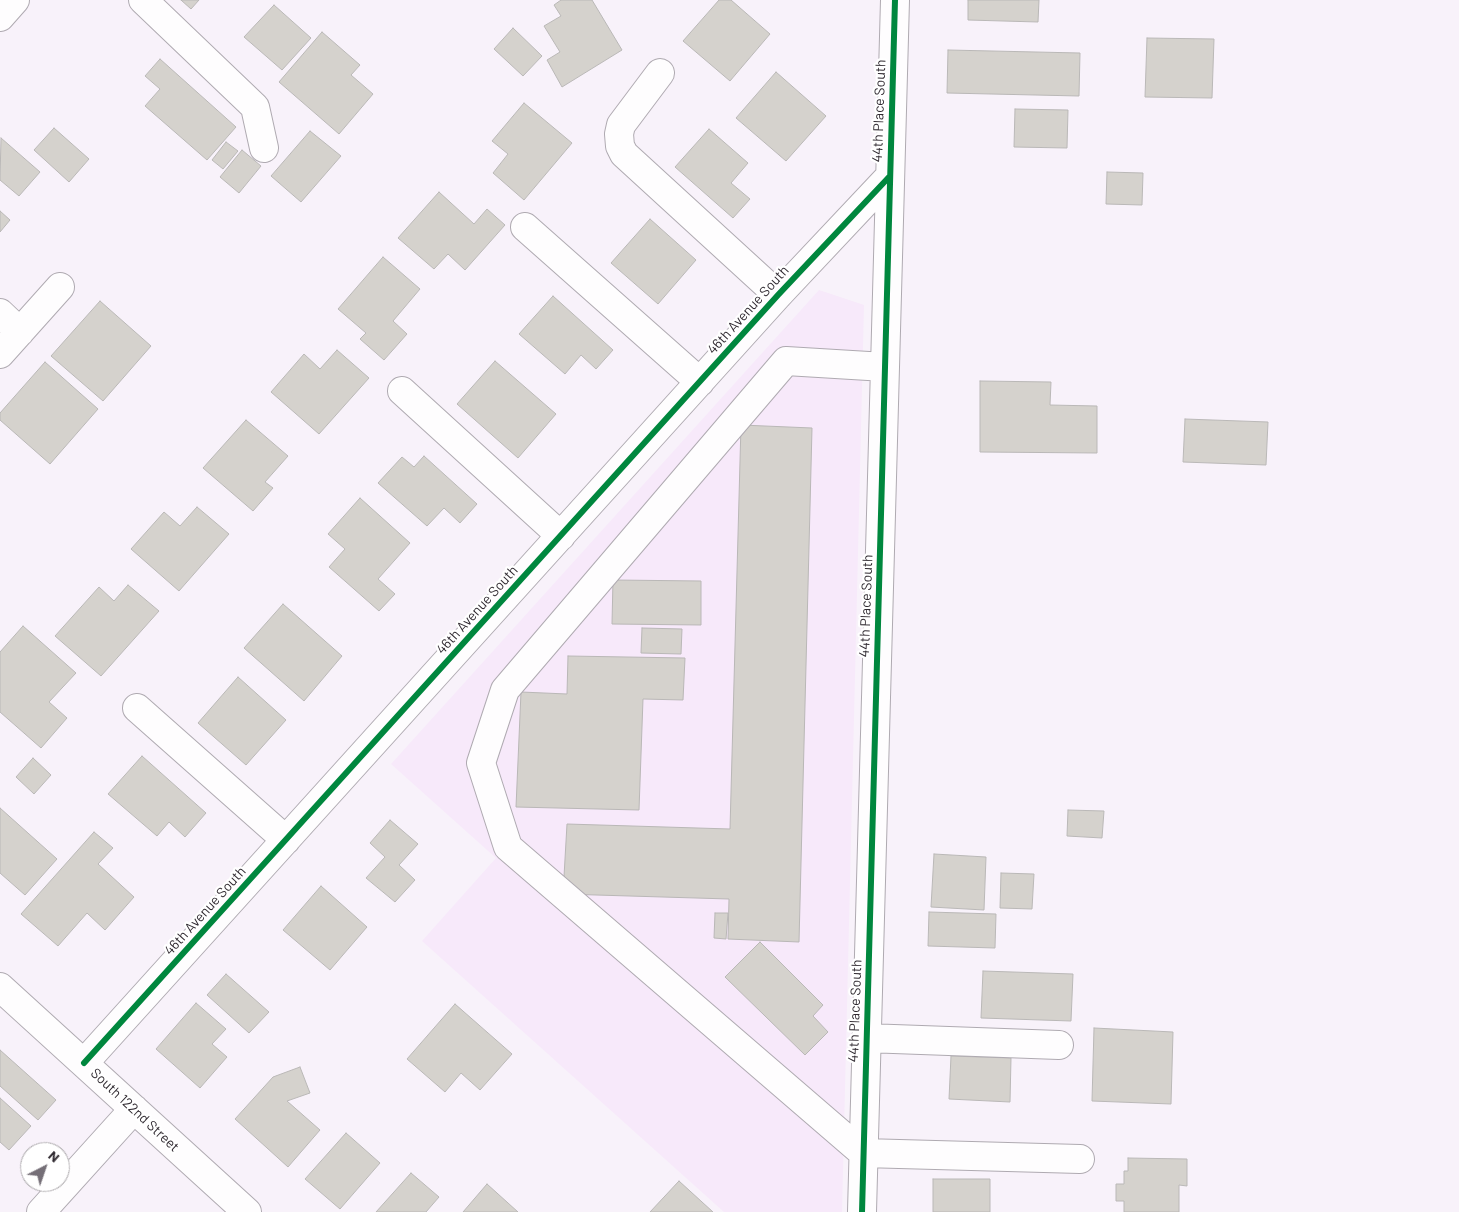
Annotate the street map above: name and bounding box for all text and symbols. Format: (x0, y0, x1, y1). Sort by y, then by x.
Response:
street label: 44th Place South (869, 59, 889, 163)
street label: 46th Avenue South (704, 262, 792, 358)
street label: 44th Place South (856, 554, 876, 658)
street label: 46th Avenue South (433, 562, 521, 658)
street label: 46th Avenue South (161, 863, 249, 959)
street label: 44th Place South (845, 959, 865, 1063)
street label: South 122nd Street (87, 1065, 183, 1155)
north arrow (20, 1142, 70, 1192)
text: N (45, 1147, 64, 1166)

